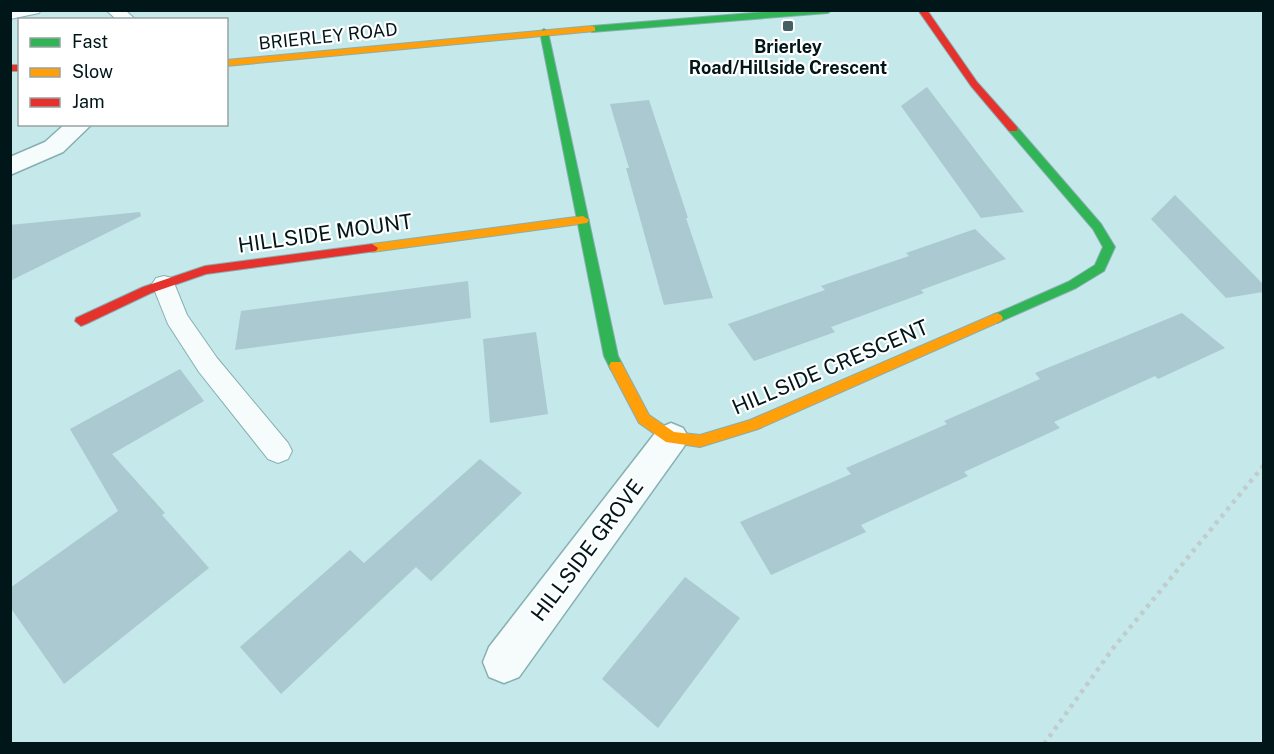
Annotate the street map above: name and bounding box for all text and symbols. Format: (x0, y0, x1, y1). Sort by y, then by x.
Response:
legend (18, 18, 228, 126)
street label: BRIERLEY ROAD (257, 18, 399, 54)
marker: Brierley Road/Hillside Crescent (781, 19, 795, 33)
text: Fast (72, 31, 108, 52)
place label: Brierley Road/Hillside Crescent (689, 36, 887, 78)
text: Slow (72, 61, 113, 82)
text: Jam (72, 91, 105, 112)
street label: HILLSIDE MOUNT (236, 208, 414, 258)
street label: HILLSIDE CRESCENT (728, 314, 932, 420)
street label: HILLSIDE GROVE (526, 474, 648, 626)

